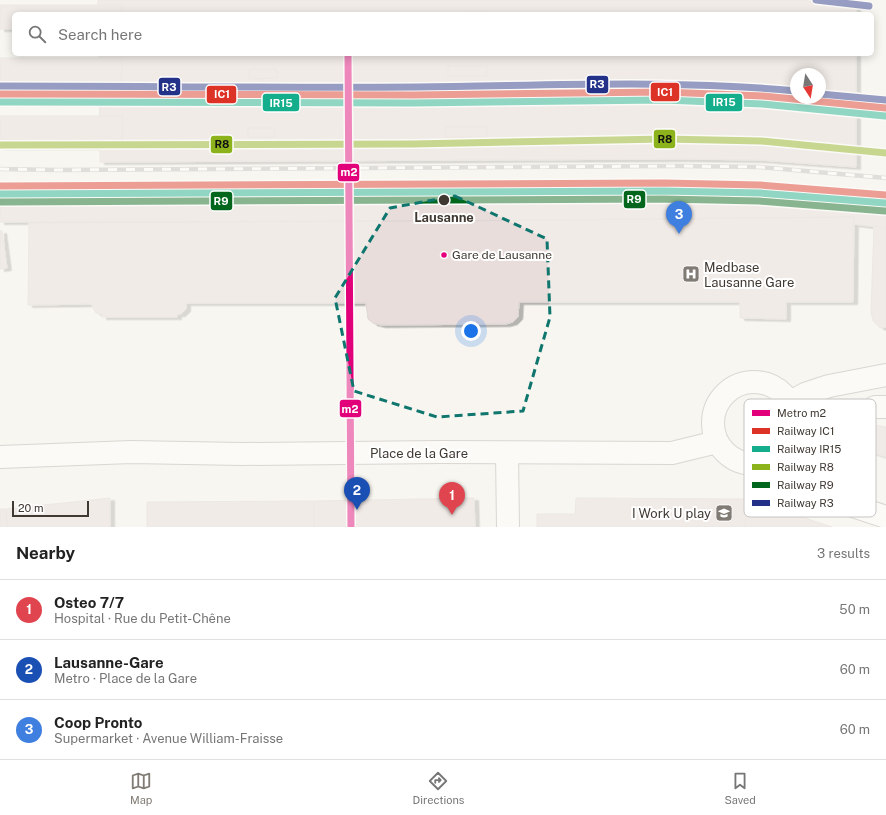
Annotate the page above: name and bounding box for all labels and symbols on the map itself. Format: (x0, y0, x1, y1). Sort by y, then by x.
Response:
north arrow (790, 68, 826, 104)
line badge: R3 (586, 75, 609, 94)
line badge: R3 (158, 77, 181, 96)
text: R3 (590, 78, 604, 90)
text: R3 (162, 81, 176, 93)
line badge: IC1 (650, 82, 680, 102)
line badge: IC1 (206, 85, 237, 104)
text: IC1 (657, 86, 673, 98)
text: IC1 (214, 88, 230, 100)
line badge: IR15 (262, 93, 300, 112)
line badge: IR15 (705, 93, 743, 112)
text: IR15 (712, 96, 736, 108)
text: IR15 (269, 97, 293, 109)
line badge: R8 (653, 129, 676, 149)
text: R8 (657, 133, 673, 145)
line badge: R8 (210, 135, 233, 154)
text: R8 (214, 138, 230, 150)
line badge: m2 (337, 163, 360, 182)
text: m2 (341, 166, 357, 178)
line badge: R9 (623, 190, 646, 209)
line badge: R9 (210, 191, 233, 211)
marker: Lausanne (437, 193, 451, 207)
text: R9 (627, 193, 641, 205)
text: R9 (214, 195, 228, 207)
pin: 3 (666, 201, 692, 234)
place label: Lausanne (414, 210, 474, 225)
place label: Gare de Lausanne (452, 248, 552, 262)
marker: Gare de Lausanne (439, 250, 449, 260)
place label: Medbase Lausanne Gare (704, 260, 794, 290)
hospital icon: Medbase Lausanne Gare (681, 264, 701, 284)
your location (461, 321, 481, 341)
line badge: m2 (339, 399, 362, 418)
legend (744, 399, 876, 517)
text: m2 (342, 403, 358, 415)
text: Metro m2 (777, 407, 826, 419)
text: Railway IC1 (777, 425, 834, 437)
text: Railway IR15 (777, 443, 841, 455)
street label: Place de la Gare (370, 446, 468, 461)
text: Railway R8 (777, 461, 834, 473)
pin: 2 (344, 477, 370, 510)
text: Railway R9 (777, 479, 834, 491)
pin: 1 (439, 482, 465, 515)
text: Railway R3 (777, 497, 834, 509)
scale bar (12, 499, 89, 518)
school or university icon: I Work U play (714, 503, 734, 523)
place label: I Work U play (632, 506, 711, 521)

